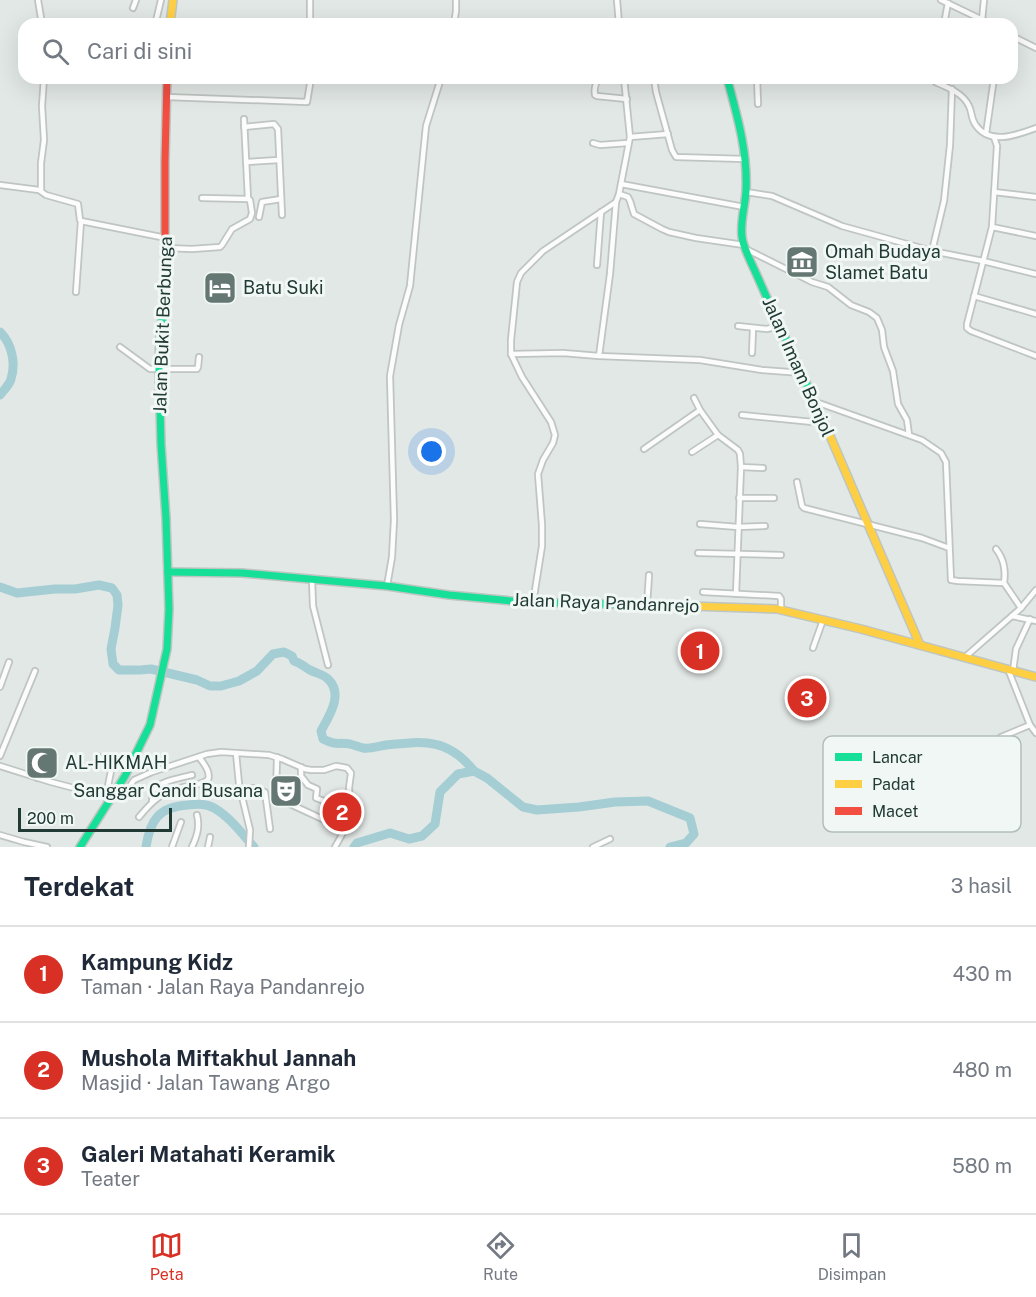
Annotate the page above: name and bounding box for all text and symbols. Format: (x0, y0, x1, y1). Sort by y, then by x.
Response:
search box (18, 18, 1018, 84)
icon: search (39, 35, 72, 68)
text: Cari di sini (87, 38, 192, 64)
street label: Jalan Bukit Berbunga (149, 236, 176, 414)
place label: Omah Budaya Slamet Batu (825, 241, 941, 283)
museum icon: Omah Budaya Slamet Batu (784, 244, 820, 280)
hotel icon: Batu Suki (202, 270, 238, 306)
place label: Batu Suki (243, 277, 324, 298)
street label: Jalan Imam Bonjol (758, 294, 839, 440)
your location (417, 437, 446, 466)
street label: Jalan Raya Pandanrejo (512, 589, 700, 616)
pin: 1 (680, 628, 720, 674)
pin: 3 (788, 676, 826, 720)
legend (823, 736, 1021, 832)
mosque icon: AL-HIKMAH (24, 745, 60, 781)
text: Lancar (872, 748, 923, 767)
place label: AL-HIKMAH (65, 752, 168, 773)
theatre icon: Sanggar Candi Busana (268, 773, 304, 809)
text: Padat (872, 775, 915, 794)
place label: Sanggar Candi Busana (73, 780, 263, 801)
pin: 2 (322, 790, 362, 834)
text: Macet (872, 802, 919, 821)
scale bar (18, 805, 172, 832)
text: 200 m (27, 809, 74, 828)
text: Terdekat (24, 871, 134, 902)
text: 3 hasil (951, 874, 1012, 898)
text: Kampung Kidz (81, 949, 233, 975)
text: 1 (39, 962, 48, 986)
text: 430 m (953, 962, 1012, 986)
text: Taman · Jalan Raya Pandanrejo (81, 975, 365, 999)
text: Mushola Miftakhul Jannah (81, 1045, 356, 1071)
text: 2 (37, 1058, 50, 1082)
text: 480 m (952, 1058, 1012, 1082)
text: Masjid · Jalan Tawang Argo (81, 1071, 330, 1095)
text: Galeri Matahati Keramik (81, 1141, 336, 1167)
text: 3 (37, 1154, 50, 1178)
text: 580 m (952, 1154, 1012, 1178)
text: Teater (81, 1167, 140, 1191)
tab: Peta (150, 1229, 184, 1284)
tab: Rute (483, 1229, 518, 1284)
tab: Disimpan (818, 1229, 886, 1284)

